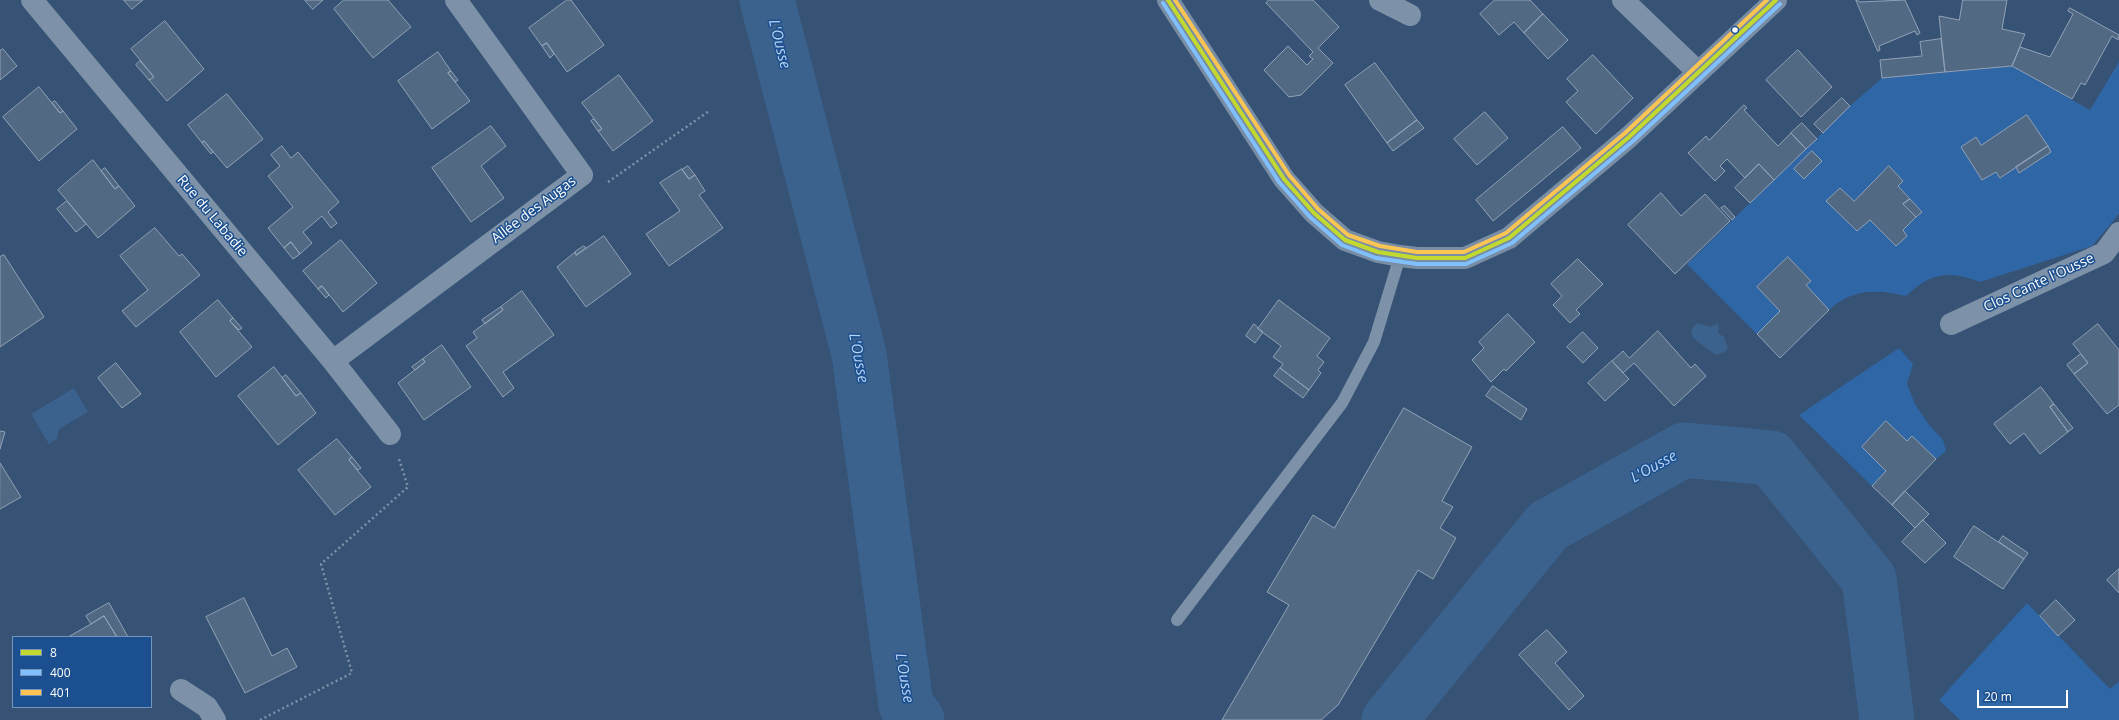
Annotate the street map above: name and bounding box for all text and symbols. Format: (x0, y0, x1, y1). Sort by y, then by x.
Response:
water label: L'Ousse (764, 17, 794, 71)
unlabelled marker (1730, 25, 1740, 35)
street label: Rue du Labadie (173, 172, 251, 260)
street label: Allée des Augas (488, 173, 580, 247)
street label: Clos Cante l'Ousse (1981, 250, 2097, 316)
water label: L'Ousse (844, 332, 872, 384)
water label: L'Ousse (1628, 447, 1680, 487)
legend (12, 636, 152, 708)
text: 8 (50, 644, 57, 661)
water label: L'Ousse (891, 652, 917, 704)
text: 400 (50, 664, 71, 681)
scale bar (1979, 682, 2070, 708)
text: 401 (50, 684, 71, 701)
text: 20 m (1984, 688, 2012, 705)

